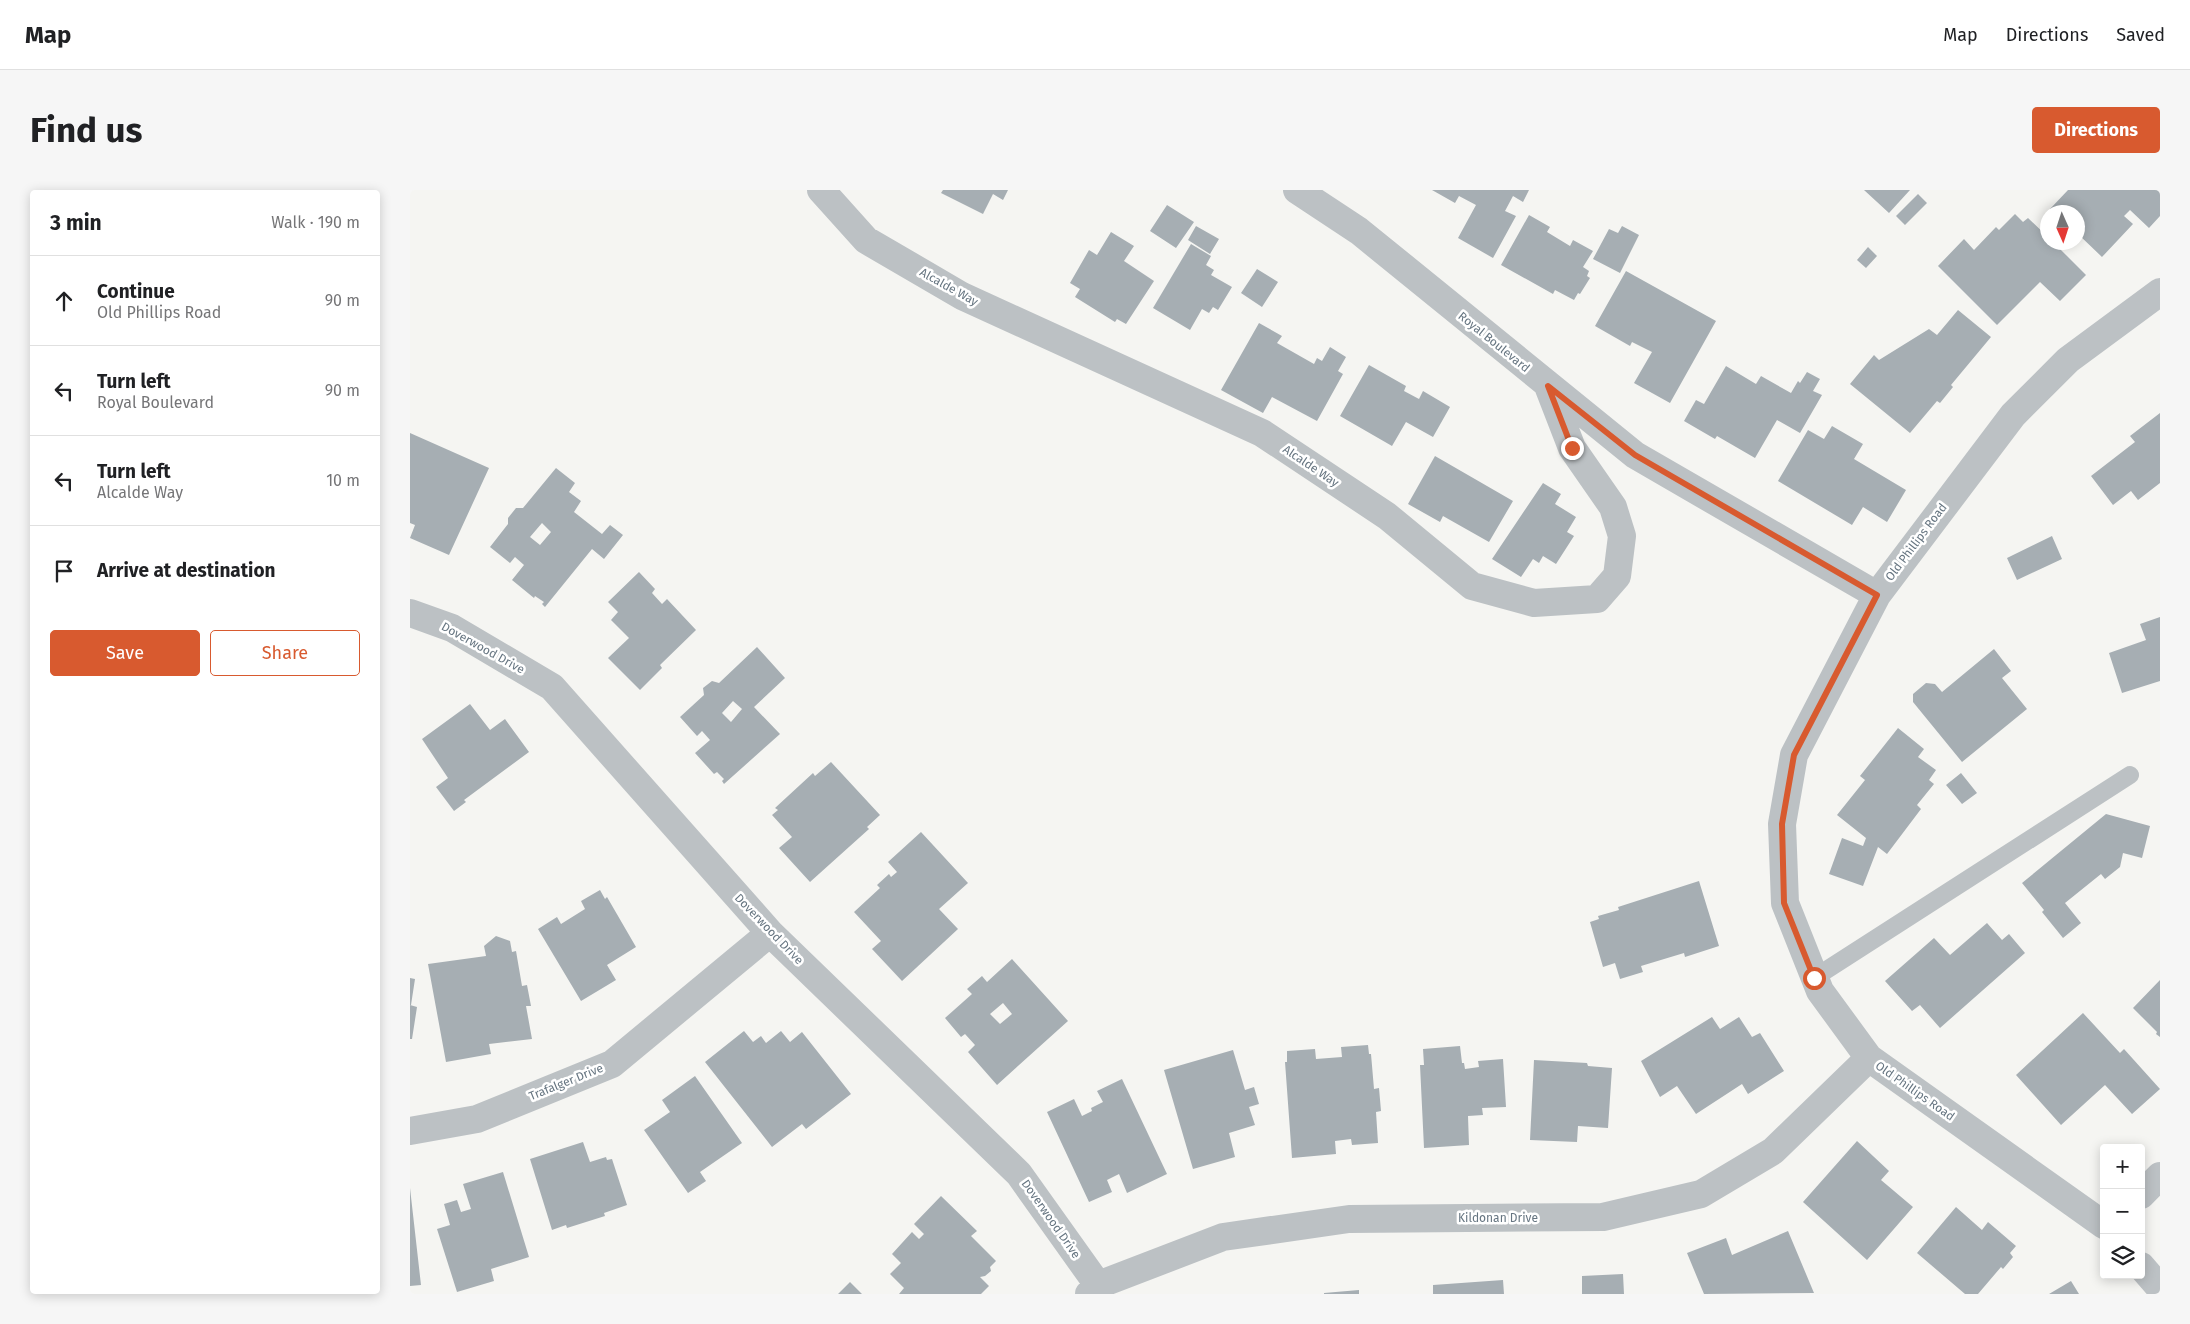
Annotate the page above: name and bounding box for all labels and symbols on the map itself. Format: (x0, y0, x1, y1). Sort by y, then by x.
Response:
north arrow (2040, 205, 2085, 250)
street label: Alcalde Way (917, 265, 981, 309)
street label: Royal Boulevard (1455, 309, 1533, 375)
route end (1561, 437, 1584, 460)
street label: Alcalde Way (1280, 442, 1342, 490)
street label: Old Phillips Road (1882, 501, 1950, 583)
street label: Doverwood Drive (439, 619, 527, 677)
street label: Doverwood Drive (732, 891, 806, 967)
route start (1803, 967, 1826, 990)
street label: Old Phillips Road (1873, 1059, 1957, 1123)
street label: Trafalger Drive (527, 1061, 605, 1103)
street label: Doverwood Drive (1019, 1177, 1083, 1261)
street label: Kildonan Drive (1458, 1211, 1538, 1225)

